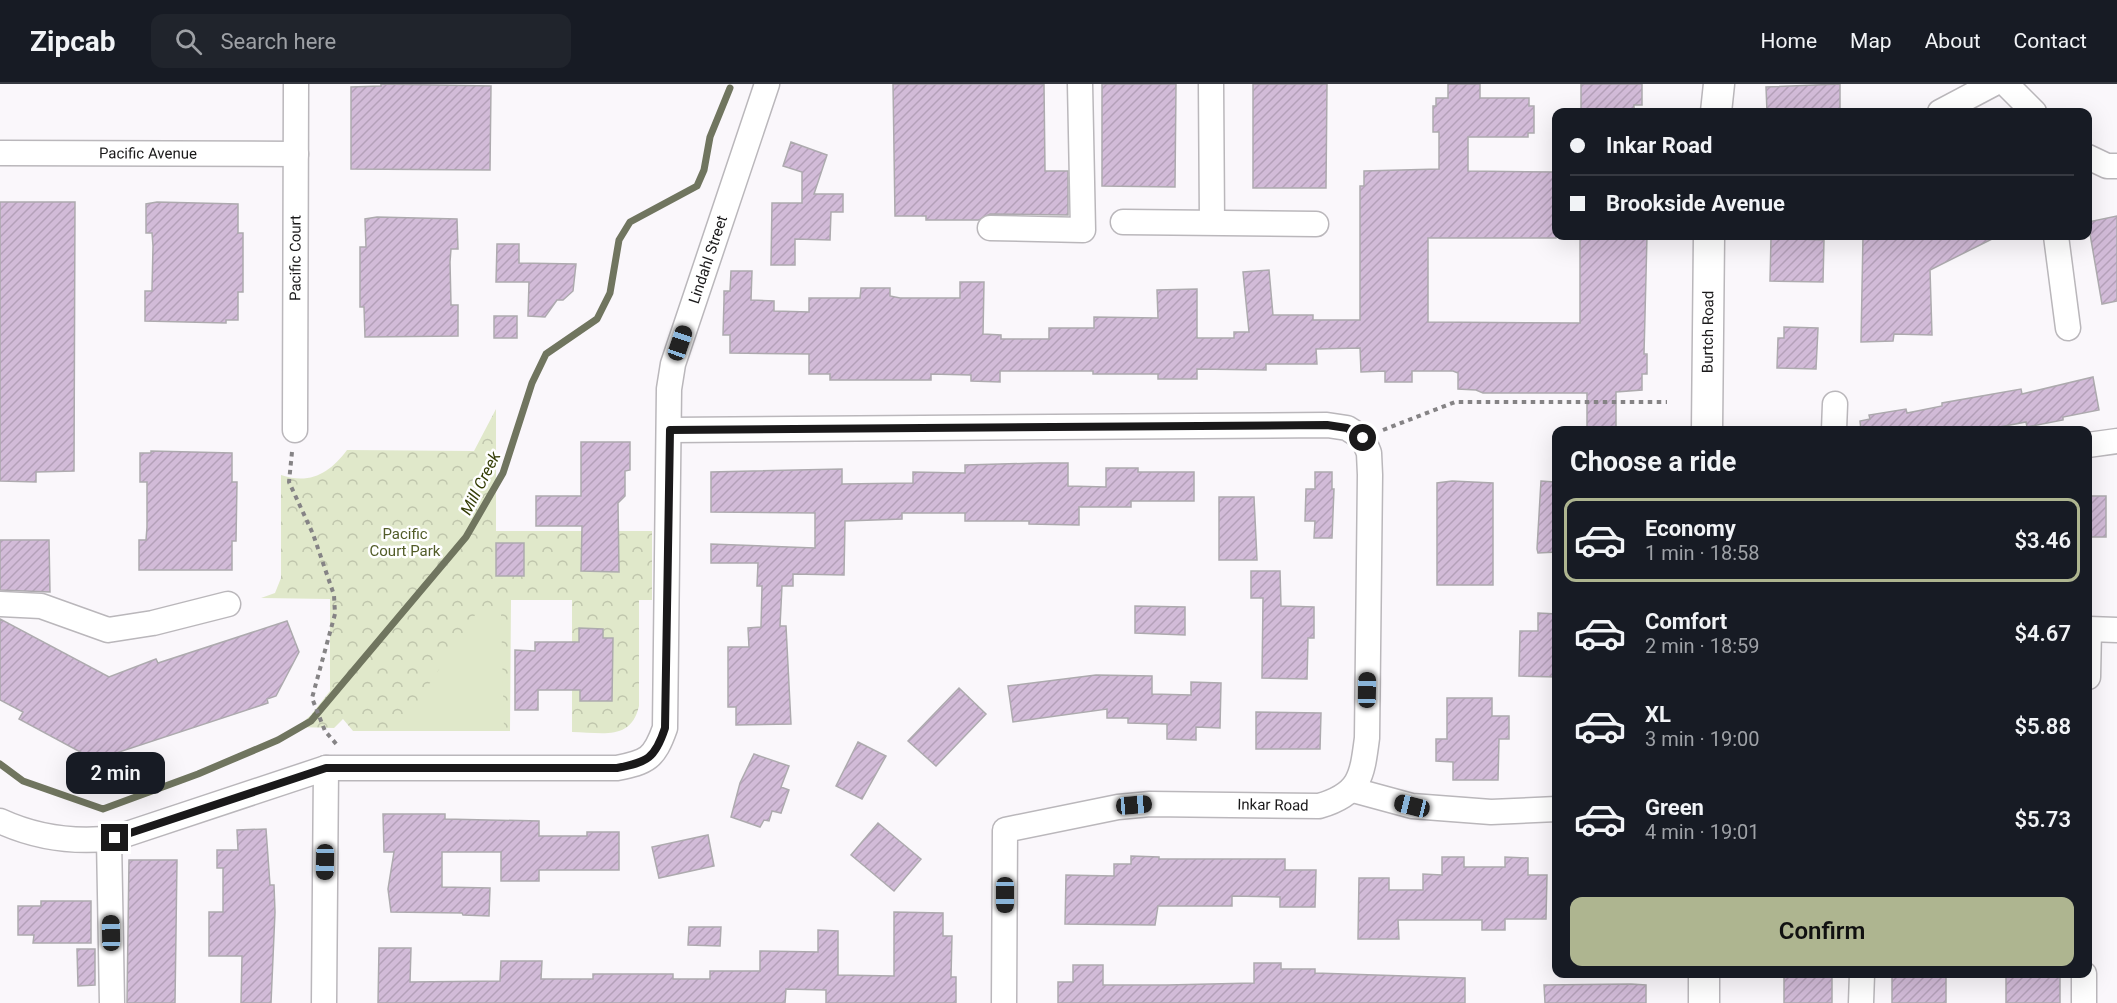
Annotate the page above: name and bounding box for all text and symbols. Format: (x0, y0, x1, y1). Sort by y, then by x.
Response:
search box (151, 14, 571, 68)
text: Zipcab (30, 25, 115, 58)
icon: search (172, 25, 205, 58)
text: Search here (220, 29, 336, 54)
text: Home (1761, 29, 1817, 53)
text: Map (1850, 29, 1892, 53)
text: About (1925, 29, 1981, 53)
text: Contact (2014, 29, 2087, 53)
text: Inkar Road (1606, 133, 1713, 158)
street label: Pacific Avenue (99, 144, 197, 163)
text: Brookside Avenue (1606, 191, 1785, 216)
street label: Lindahl Street (685, 213, 731, 306)
street label: Pacific Court (286, 215, 305, 301)
street label: Burtch Road (1699, 291, 1717, 373)
car (666, 323, 694, 363)
route start (1349, 424, 1376, 451)
text: Choose a ride (1570, 446, 1736, 478)
water label: Mill Creek (456, 447, 505, 518)
icon: car (1573, 513, 1627, 567)
text: Economy (1645, 516, 1736, 541)
park label: Pacific Court Park (370, 525, 441, 560)
text: $3.46 (2014, 528, 2071, 553)
text: 1 min · 18:58 (1645, 541, 1760, 565)
icon: car (1573, 606, 1627, 660)
text: Comfort (1645, 609, 1727, 634)
text: $4.67 (2014, 621, 2071, 646)
text: 2 min · 18:59 (1645, 634, 1760, 658)
car (1358, 672, 1376, 708)
icon: car (1573, 699, 1627, 753)
text: XL (1645, 702, 1671, 727)
text: $5.88 (2014, 714, 2071, 739)
text: 3 min · 19:00 (1645, 727, 1760, 751)
callout: 2 min (66, 751, 164, 793)
text: 2 min (90, 761, 141, 785)
icon: car (1573, 792, 1627, 846)
car (1392, 793, 1432, 819)
car (1115, 794, 1153, 816)
street label: Inkar Road (1237, 795, 1309, 815)
text: Green (1645, 795, 1704, 820)
text: $5.73 (2014, 807, 2071, 832)
text: 4 min · 19:01 (1645, 820, 1760, 844)
route end (101, 824, 128, 851)
car (316, 844, 334, 880)
car (996, 877, 1014, 913)
button: Confirm (1570, 897, 2074, 966)
car (102, 915, 120, 951)

